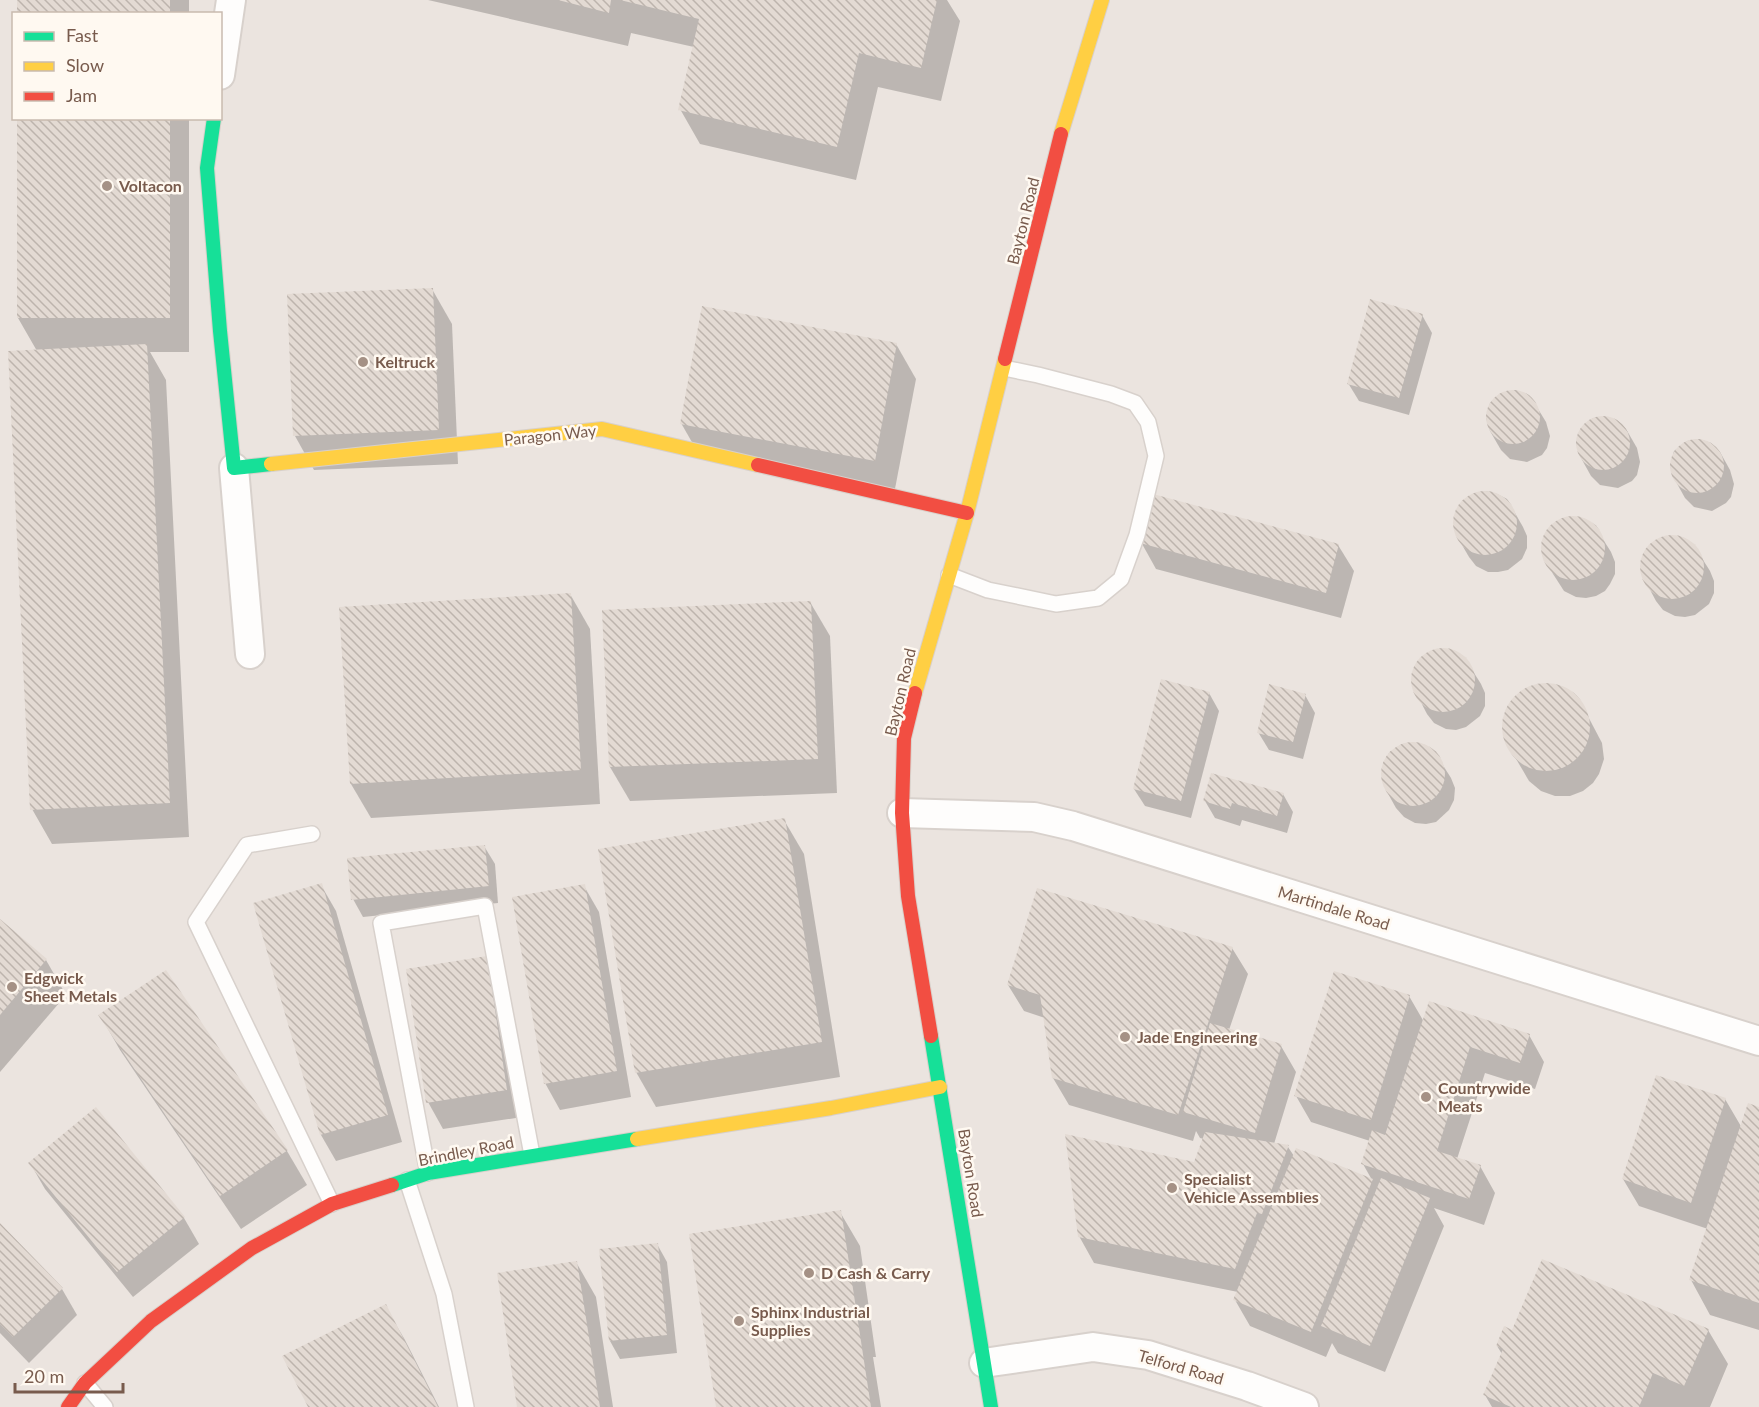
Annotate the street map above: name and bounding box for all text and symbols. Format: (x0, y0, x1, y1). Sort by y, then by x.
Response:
legend (12, 12, 222, 120)
text: Fast (66, 24, 99, 46)
text: Slow (66, 54, 104, 76)
text: Jam (66, 84, 97, 106)
street label: Bayton Road (1002, 175, 1043, 267)
place label: Voltacon (118, 176, 182, 195)
marker: Voltacon (100, 179, 114, 193)
place label: Keltruck (375, 352, 436, 371)
marker: Keltruck (356, 355, 370, 369)
street label: Paragon Way (503, 420, 598, 449)
street label: Bayton Road (880, 646, 919, 738)
street label: Martindale Road (1276, 881, 1392, 934)
place label: Edgwick Sheet Metals (24, 968, 117, 1005)
marker: Edgwick Sheet Metals (5, 980, 19, 994)
place label: Jade Engineering (1137, 1027, 1258, 1046)
marker: Jade Engineering (1118, 1030, 1132, 1044)
place label: Countrywide Meats (1438, 1078, 1531, 1115)
marker: Countrywide Meats (1419, 1090, 1433, 1104)
street label: Bayton Road (955, 1127, 988, 1219)
street label: Brindley Road (416, 1132, 515, 1169)
place label: Specialist Vehicle Assemblies (1183, 1169, 1319, 1206)
marker: Specialist Vehicle Assemblies (1165, 1181, 1179, 1195)
place label: D Cash & Carry (821, 1263, 931, 1282)
marker: D Cash & Carry (802, 1266, 816, 1280)
place label: Sphinx Industrial Supplies (751, 1302, 870, 1339)
marker: Sphinx Industrial Supplies (732, 1314, 746, 1328)
street label: Telford Road (1136, 1345, 1226, 1388)
scale bar (15, 1356, 123, 1394)
text: 20 m (24, 1365, 64, 1387)

